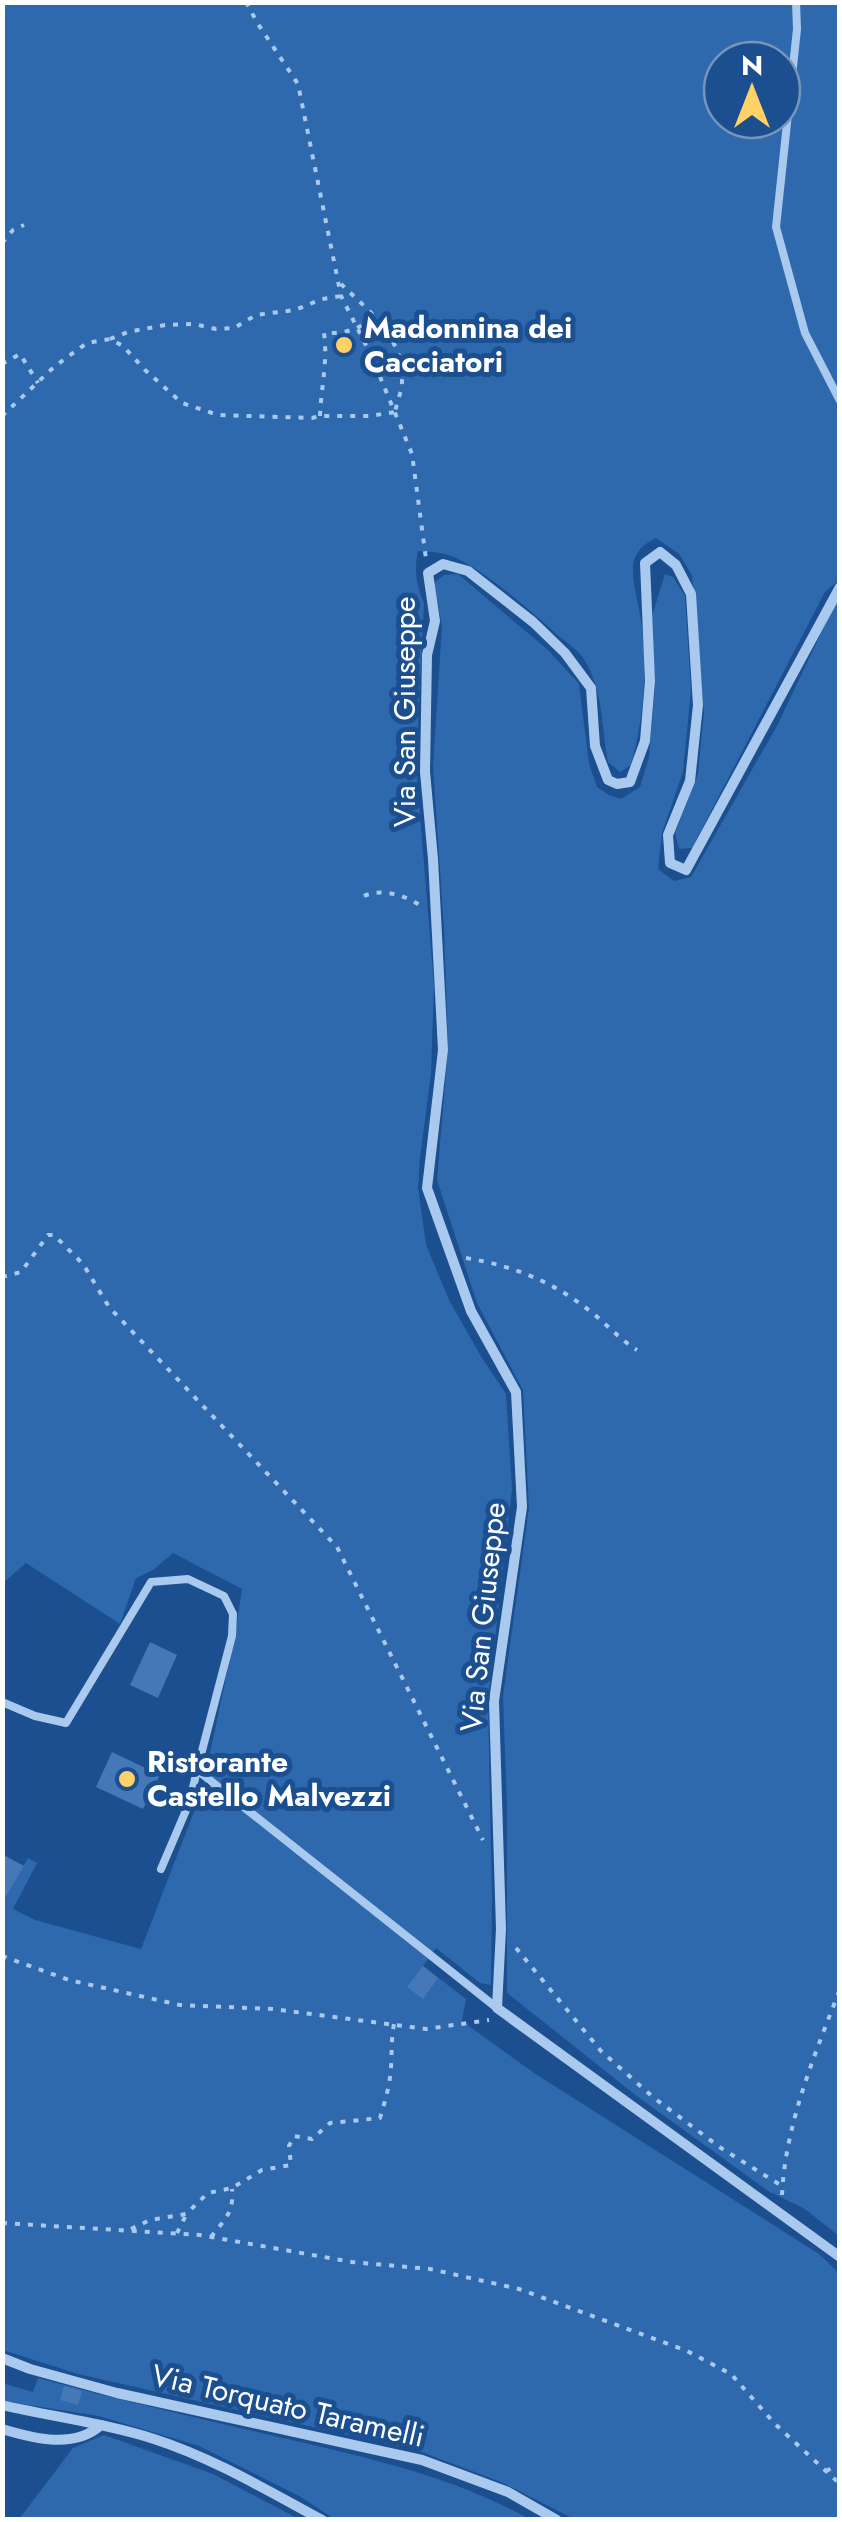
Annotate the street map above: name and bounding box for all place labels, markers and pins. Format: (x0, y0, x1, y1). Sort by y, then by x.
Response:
place label: Madonnina dei Cacciatori (364, 306, 572, 383)
marker: Madonnina dei Cacciatori (333, 334, 355, 356)
place label: Ristorante Castello Malvezzi (147, 1740, 391, 1817)
marker: Ristorante Castello Malvezzi (116, 1768, 138, 1790)

